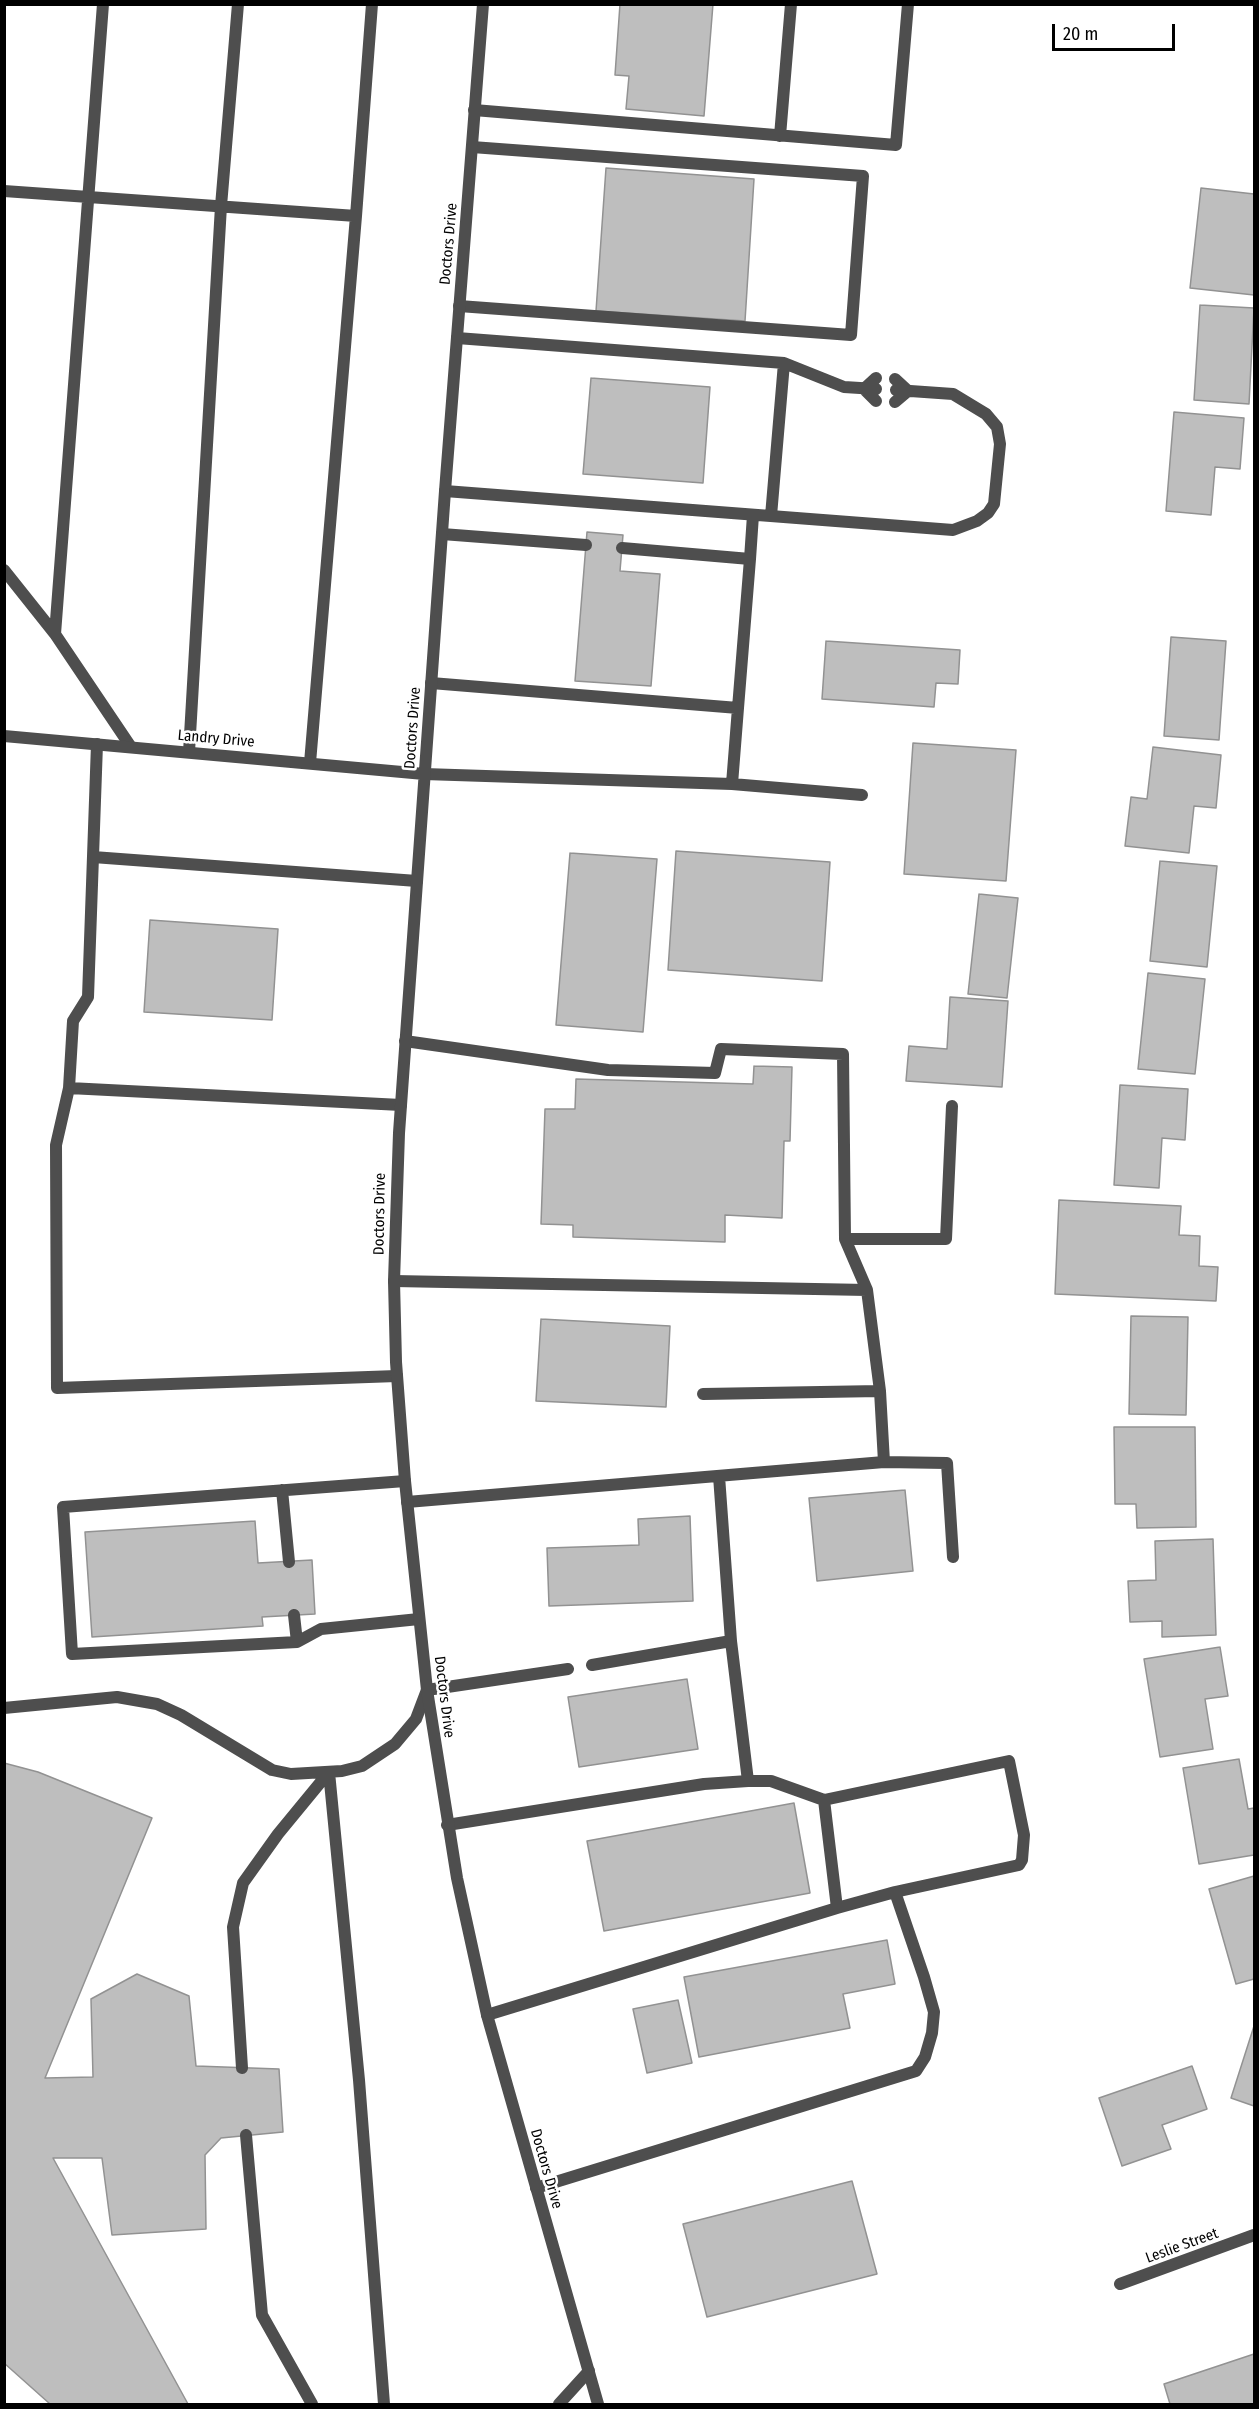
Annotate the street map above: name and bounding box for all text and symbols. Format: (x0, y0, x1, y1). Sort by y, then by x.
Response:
scale bar (1055, 12, 1178, 50)
text: 20 m (1063, 23, 1098, 45)
street label: Doctors Drive (436, 202, 462, 286)
street label: Doctors Drive (401, 686, 425, 770)
street label: Landry Drive (177, 727, 255, 751)
street label: Doctors Drive (370, 1173, 390, 1255)
street label: Doctors Drive (430, 1655, 458, 1739)
street label: Doctors Drive (526, 2127, 566, 2211)
street label: Leslie Street (1143, 2225, 1221, 2267)

